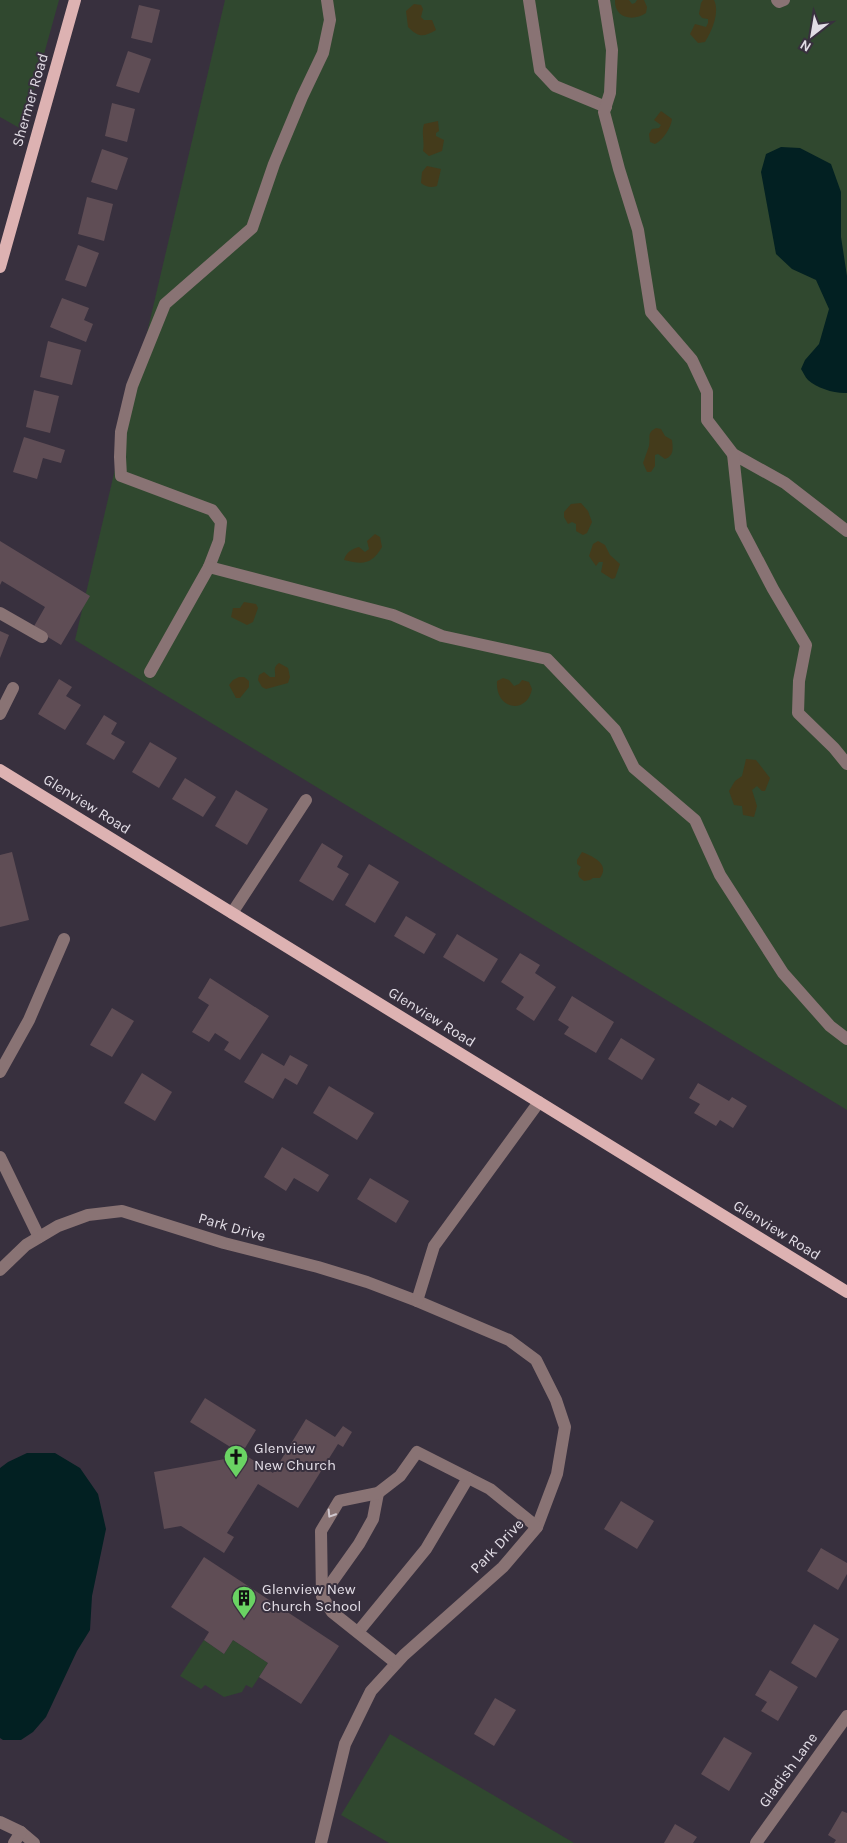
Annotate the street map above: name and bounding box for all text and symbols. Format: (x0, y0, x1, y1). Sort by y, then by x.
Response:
north arrow (787, 10, 837, 60)
text: N (797, 36, 814, 56)
street label: Shermer Road (8, 51, 52, 149)
street label: Glenview Road (40, 770, 134, 838)
street label: Glenview Road (385, 983, 479, 1051)
street label: Glenview Road (730, 1196, 824, 1264)
street label: Park Drive (196, 1209, 268, 1245)
place label: Glenview New Church (254, 1439, 336, 1474)
church icon: Glenview New Church (223, 1444, 249, 1478)
one-way arrow (328, 1508, 337, 1518)
street label: Park Drive (467, 1515, 527, 1577)
place label: Glenview New Church School (262, 1580, 362, 1615)
building icon: Glenview New Church School (231, 1585, 257, 1619)
street label: Gladish Lane (755, 1729, 821, 1811)

